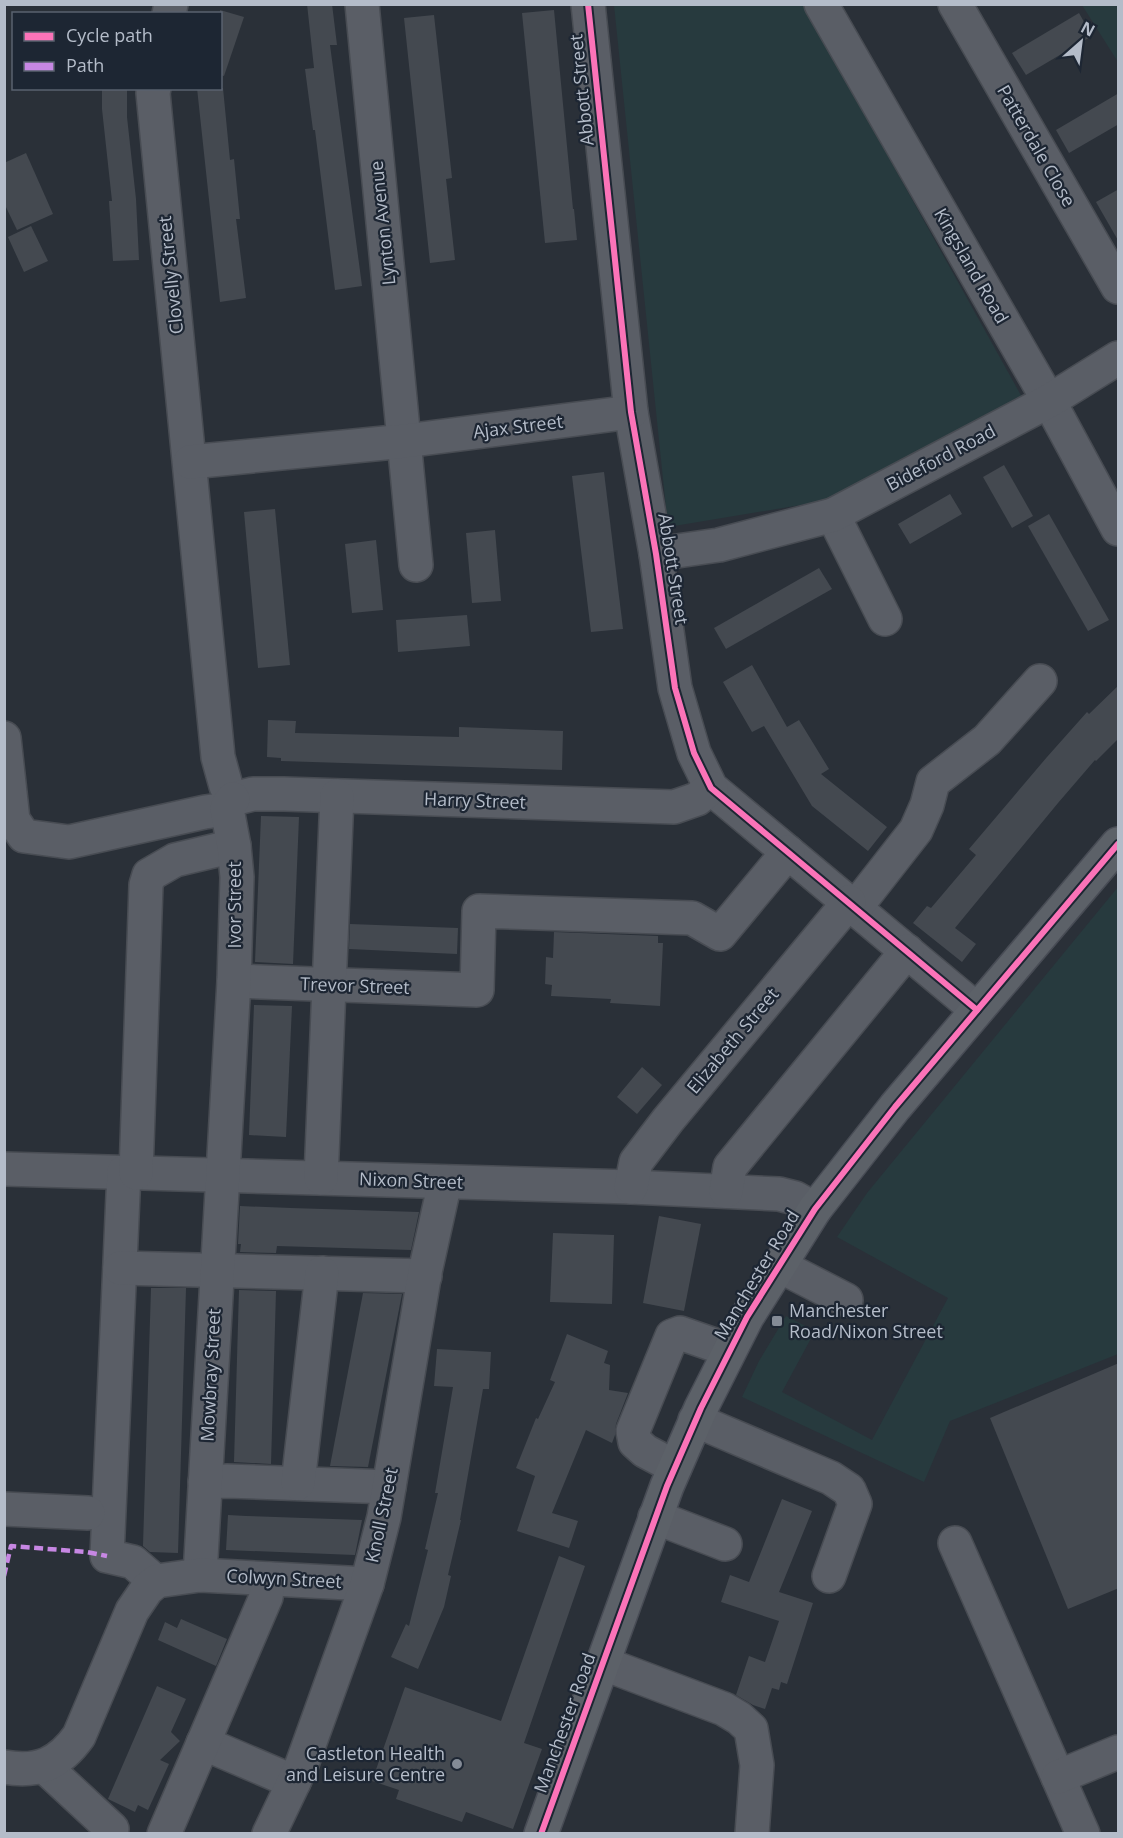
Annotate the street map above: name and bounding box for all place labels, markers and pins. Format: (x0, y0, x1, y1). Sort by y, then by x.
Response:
place label: Manchester Road/Nixon Street (789, 1298, 943, 1343)
marker: Manchester Road/Nixon Street (770, 1314, 784, 1328)
place label: Castleton Health and Leisure Centre (286, 1741, 445, 1786)
marker: Castleton Health and Leisure Centre (450, 1757, 464, 1771)

